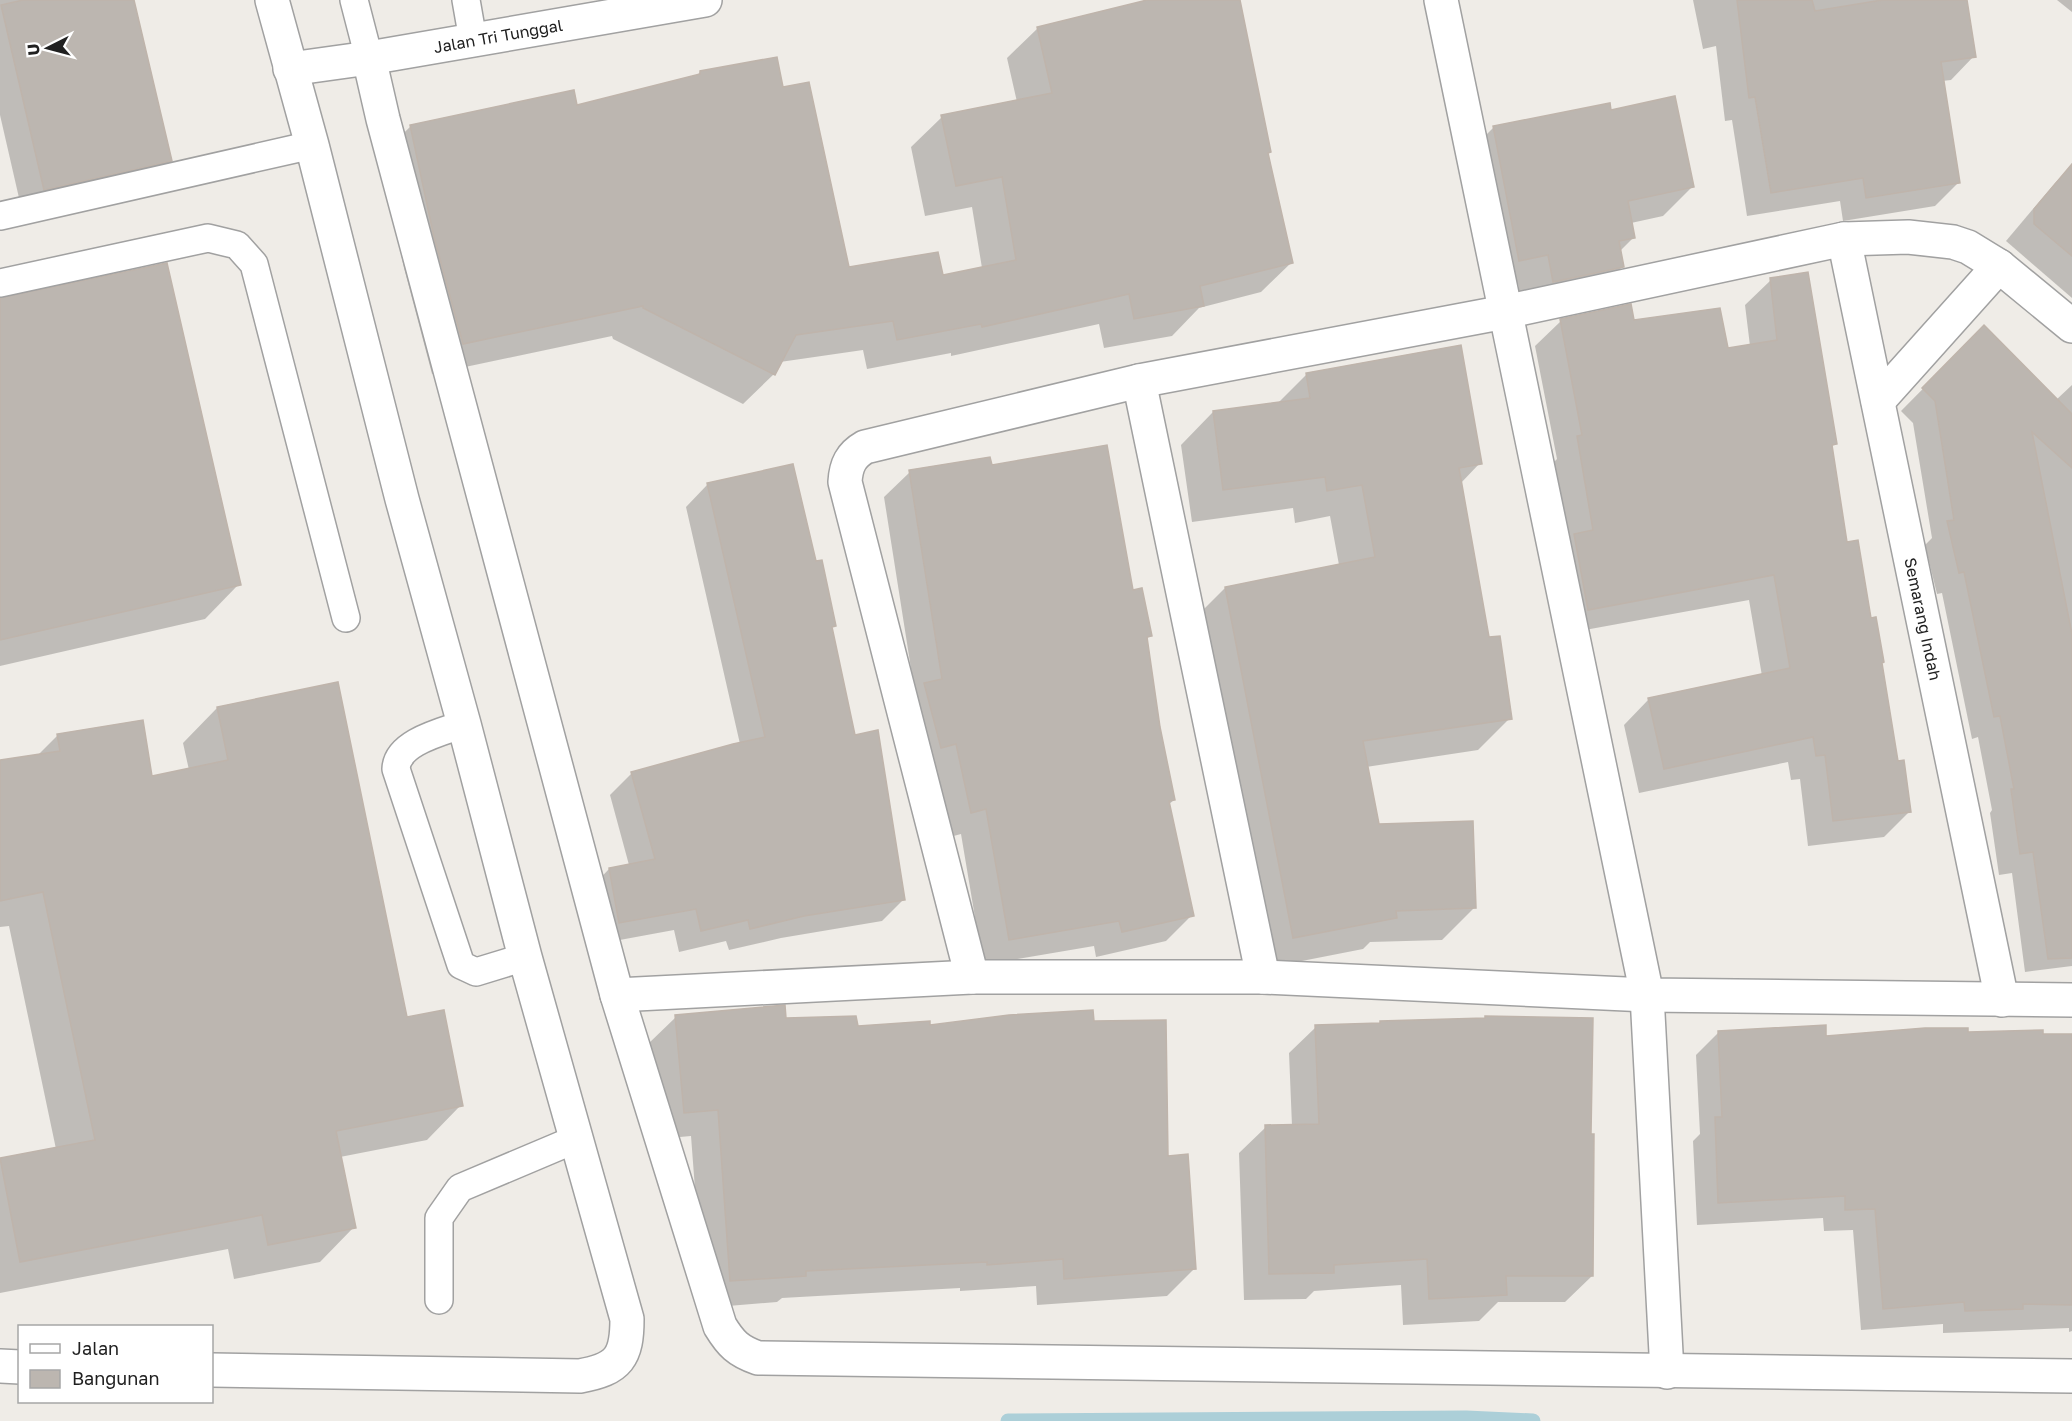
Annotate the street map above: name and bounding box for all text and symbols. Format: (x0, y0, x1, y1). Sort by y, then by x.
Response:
street label: Jalan Tri Tunggal (432, 15, 564, 57)
north arrow (18, 18, 78, 78)
text: U (23, 43, 44, 56)
street label: Semarang Indah (1900, 556, 1946, 682)
legend (18, 1325, 213, 1403)
text: Jalan (72, 1337, 119, 1359)
text: Bangunan (72, 1367, 160, 1389)

